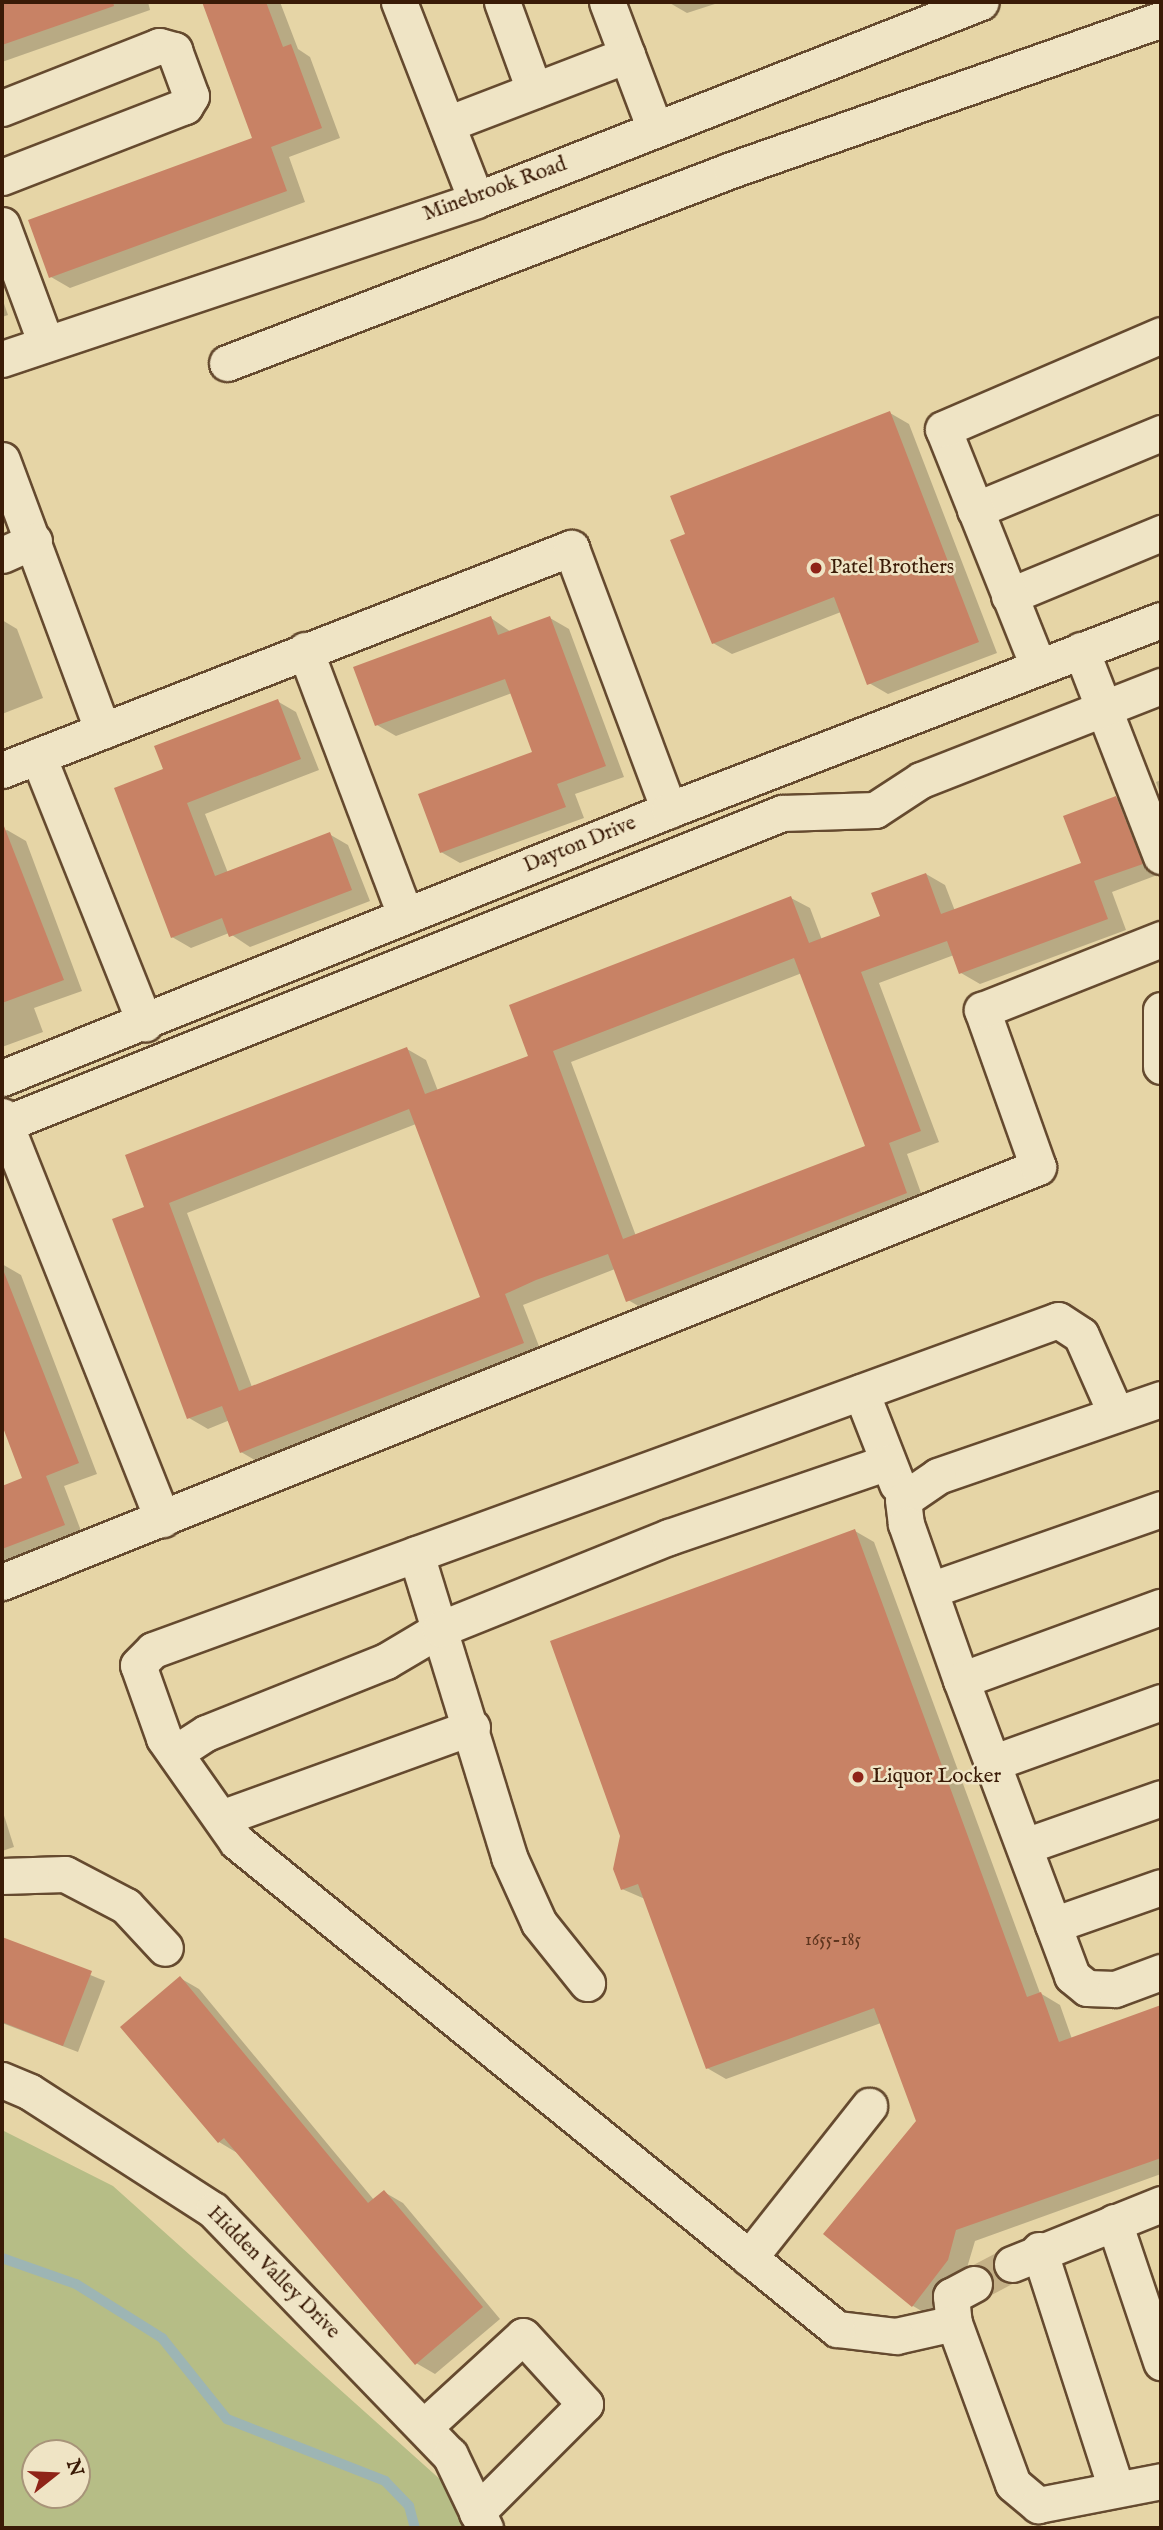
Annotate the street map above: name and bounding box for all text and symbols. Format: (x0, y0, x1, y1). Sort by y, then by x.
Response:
street label: Minebrook Road (420, 152, 570, 228)
place label: Patel Brothers (830, 555, 954, 581)
marker: Patel Brothers (808, 560, 824, 576)
street label: Dayton Drive (520, 811, 640, 879)
place label: Liquor Locker (872, 1764, 1001, 1790)
marker: Liquor Locker (850, 1769, 866, 1785)
house number: 1655-185 (805, 1930, 861, 1952)
street label: Hidden Valley Drive (201, 2201, 345, 2345)
north arrow (21, 2439, 91, 2509)
text: N (60, 2457, 88, 2480)

